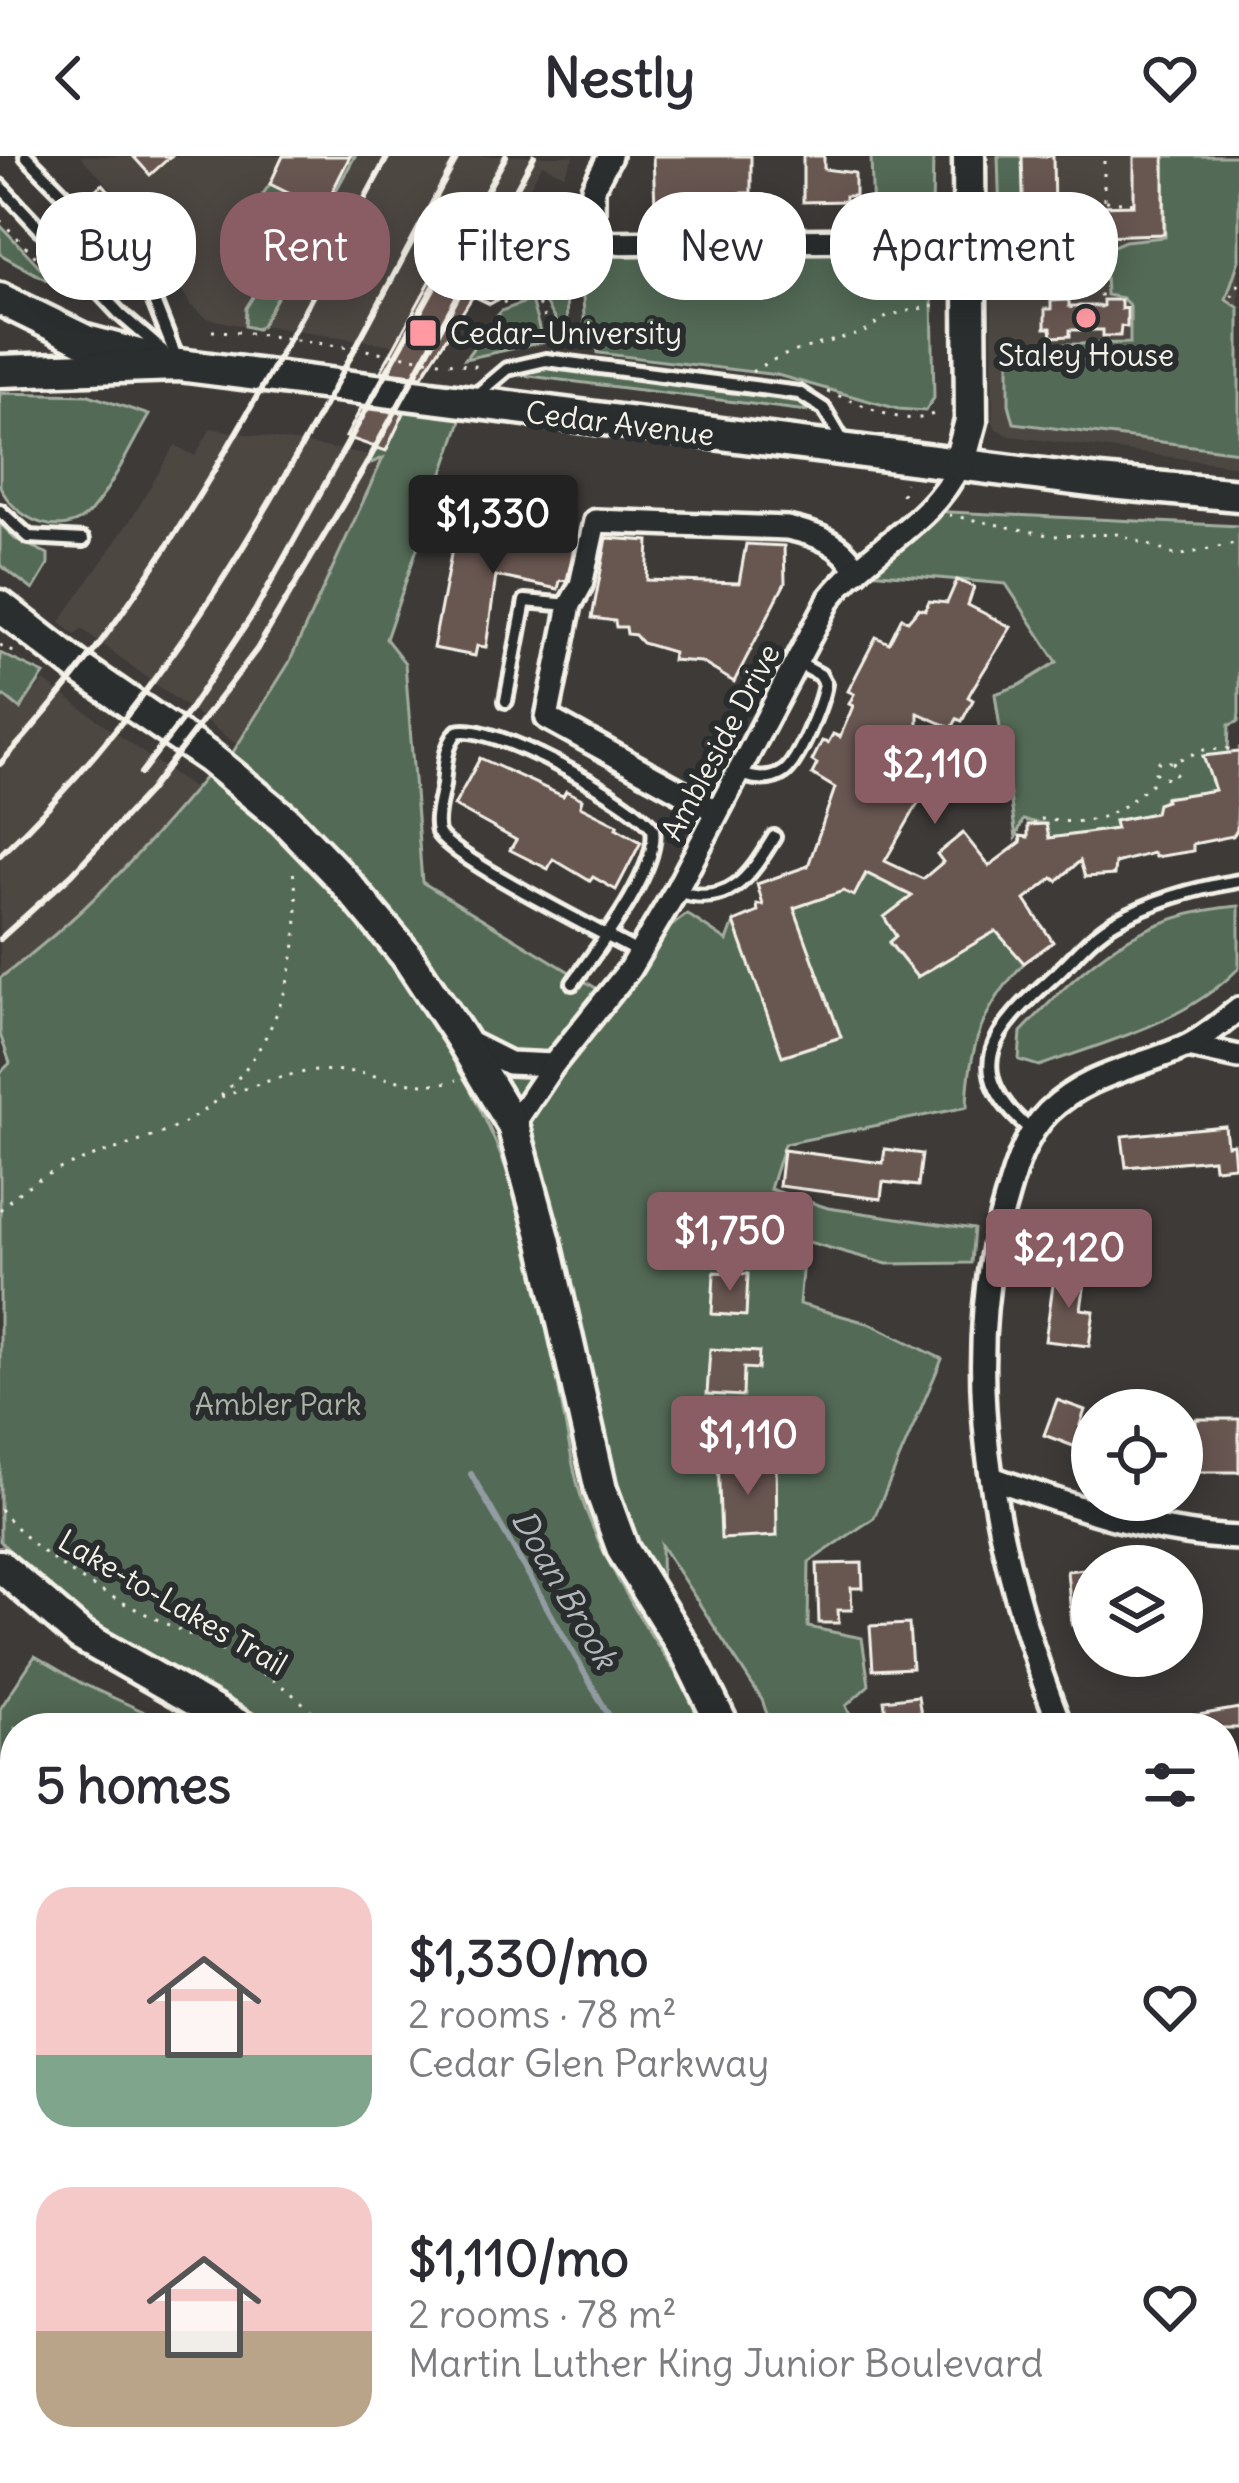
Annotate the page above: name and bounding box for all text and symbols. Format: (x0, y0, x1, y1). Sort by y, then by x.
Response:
text: Nestly (544, 44, 695, 112)
icon: back (36, 45, 102, 111)
icon: heart (1137, 45, 1203, 111)
chip: Buy (36, 192, 196, 300)
chip: Rent (220, 192, 390, 300)
chip: Filters (414, 192, 613, 300)
chip: New (637, 192, 806, 300)
chip: Apartment (830, 192, 1118, 300)
marker: Staley House (1073, 305, 1099, 331)
place label: Cedar–University (450, 314, 682, 352)
marker: Cedar–University (407, 317, 439, 349)
place label: Staley House (998, 336, 1174, 374)
street label: Cedar Avenue (523, 393, 717, 453)
pin: $1,330 (395, 475, 591, 577)
text: $1,330 (436, 489, 550, 538)
street label: Ambleside Drive (652, 637, 788, 847)
pin: $2,110 (837, 725, 1033, 827)
text: $2,110 (882, 739, 988, 788)
pin: $1,750 (632, 1192, 828, 1294)
text: $1,750 (674, 1206, 786, 1255)
pin: $2,120 (971, 1209, 1167, 1311)
text: $2,120 (1013, 1223, 1125, 1272)
park label: Ambler Park (195, 1385, 361, 1423)
map controls (1071, 1389, 1203, 1677)
button: locate (1071, 1389, 1203, 1521)
pin: $1,110 (650, 1396, 846, 1498)
text: $1,110 (698, 1410, 798, 1459)
water label: Doan Brook (503, 1502, 628, 1678)
street label: Lake-to-Lakes Trail (52, 1521, 294, 1683)
button: layers (1071, 1545, 1203, 1677)
icon: filters (1137, 1752, 1203, 1818)
text: 5 homes (36, 1753, 231, 1817)
text: $1,330/mo (408, 1926, 649, 1990)
icon: home (132, 1935, 276, 2079)
icon: heart (1137, 1974, 1203, 2040)
text: 2 rooms · 78 m² (408, 1990, 677, 2039)
text: Cedar Glen Parkway (408, 2039, 769, 2088)
text: $1,110/mo (408, 2226, 629, 2290)
icon: home (132, 2235, 276, 2379)
icon: heart (1137, 2274, 1203, 2340)
text: 2 rooms · 78 m² (408, 2290, 677, 2339)
text: Martin Luther King Junior Boulevard (408, 2339, 1044, 2388)

